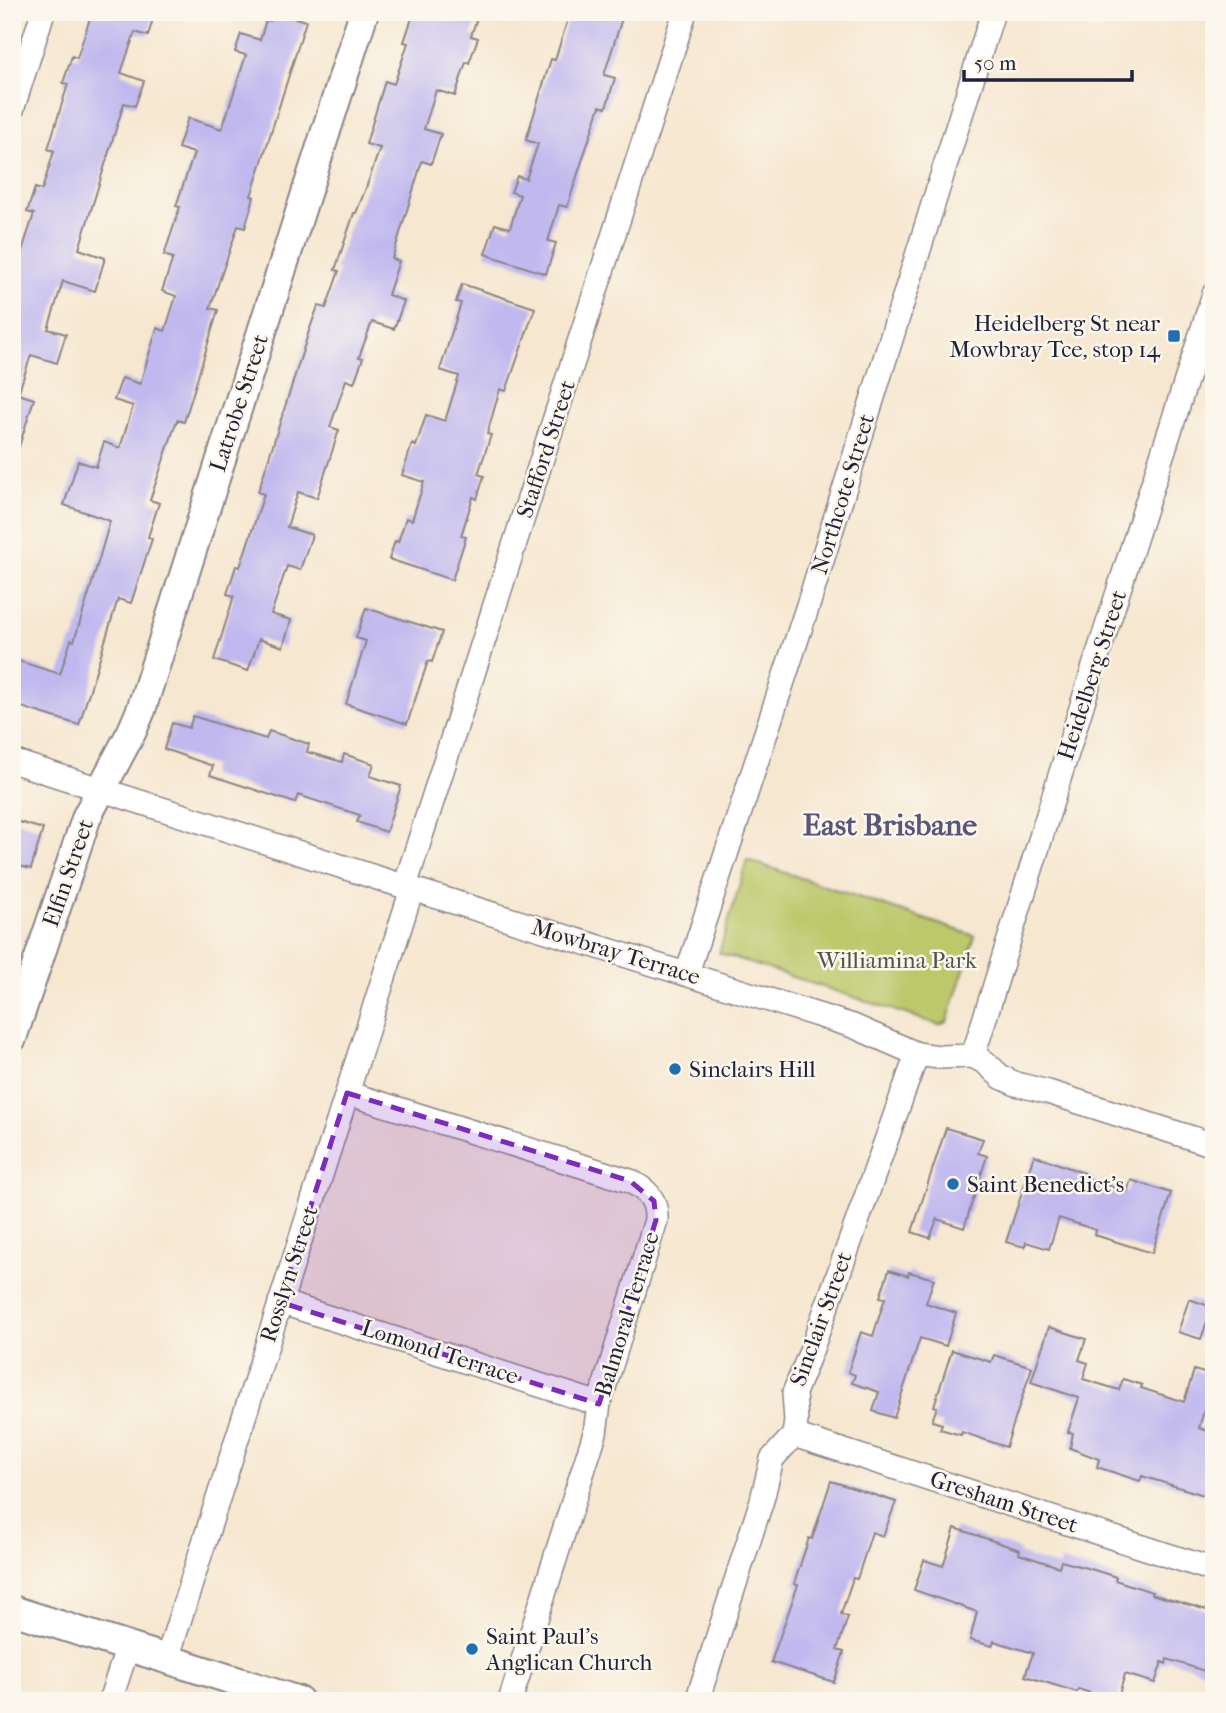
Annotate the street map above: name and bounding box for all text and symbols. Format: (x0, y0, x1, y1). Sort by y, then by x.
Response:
scale bar (964, 38, 1132, 82)
text: 50 m (974, 51, 1017, 75)
place label: Heidelberg St near Mowbray Tce, stop 14 (949, 310, 1161, 363)
marker: Heidelberg St near Mowbray Tce, stop 14 (1166, 328, 1182, 344)
street label: Latrobe Street (204, 331, 274, 475)
street label: Stafford Street (511, 377, 581, 521)
street label: Northcote Street (806, 410, 880, 578)
street label: Heidelberg Street (1052, 587, 1132, 763)
district label: East Brisbane (803, 808, 977, 843)
street label: Elfin Street (37, 816, 99, 930)
street label: Mowbray Terrace (528, 914, 704, 990)
park label: Williamina Park (816, 947, 978, 974)
place label: Sinclairs Hill (689, 1056, 816, 1083)
marker: Sinclairs Hill (667, 1061, 683, 1077)
place label: Saint Benedict's (967, 1171, 1124, 1198)
marker: Saint Benedict's (945, 1176, 961, 1192)
street label: Rosslyn Street (254, 1202, 324, 1346)
street label: Balmoral Terrace (589, 1228, 665, 1400)
street label: Sinclair Street (784, 1248, 858, 1390)
street label: Lomond Terrace (358, 1314, 522, 1390)
street label: Gresham Street (927, 1465, 1081, 1539)
place label: Saint Paul's Anglican Church (485, 1623, 652, 1676)
marker: Saint Paul's Anglican Church (464, 1641, 480, 1657)

